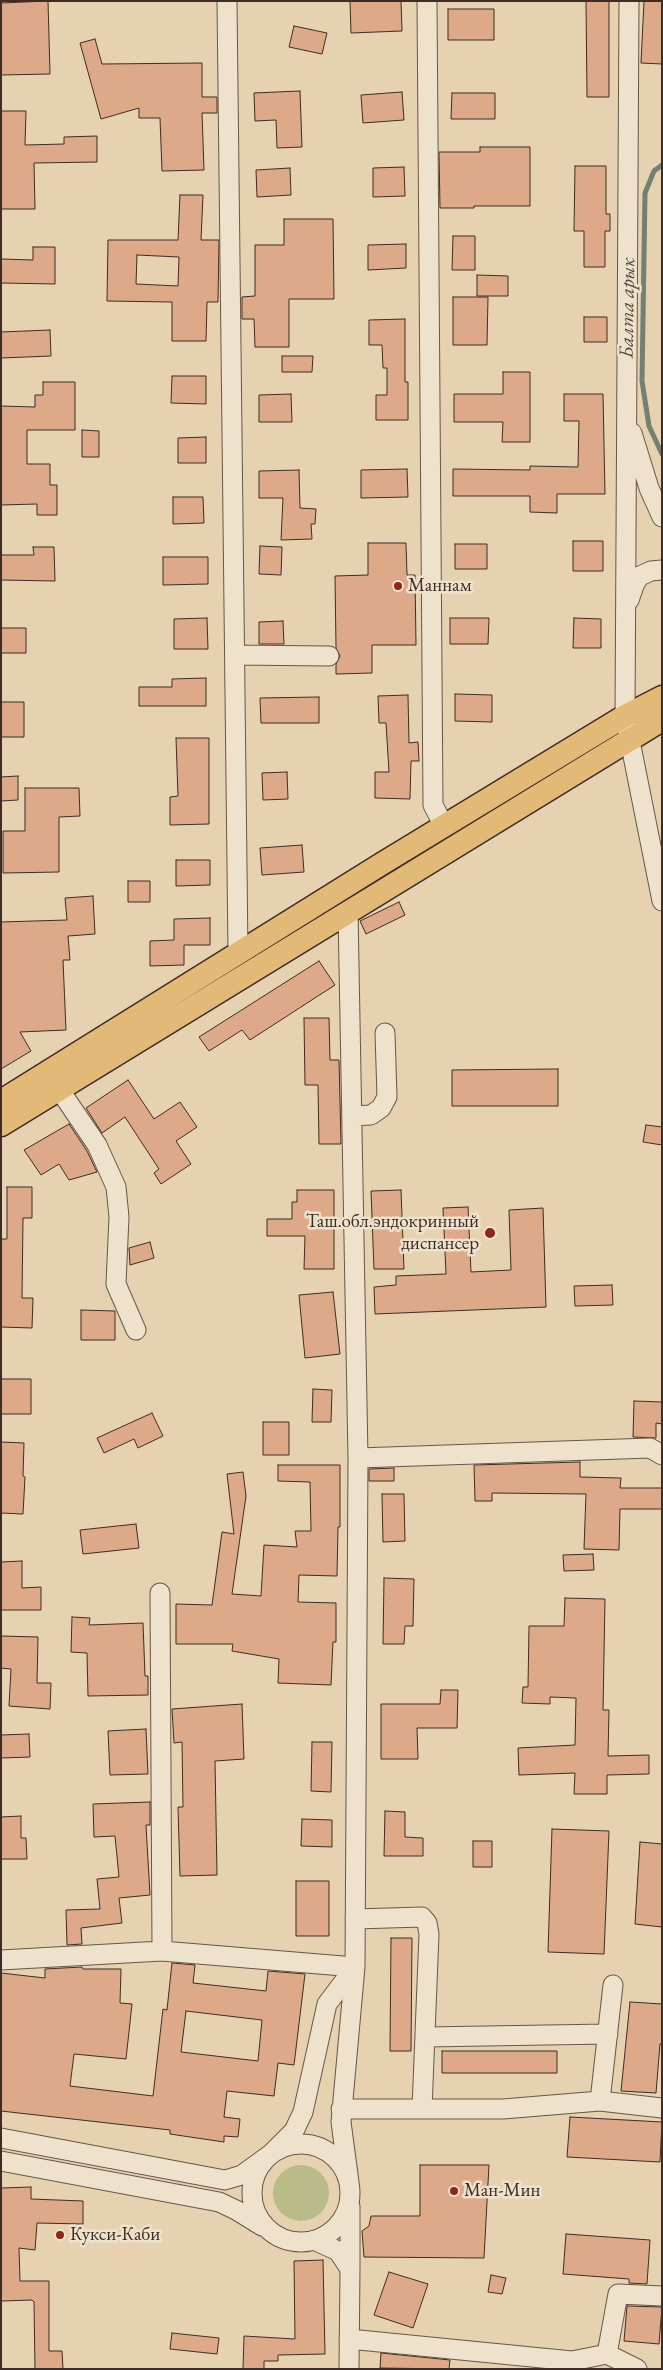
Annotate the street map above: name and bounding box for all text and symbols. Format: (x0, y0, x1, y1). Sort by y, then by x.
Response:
water label: Балта арык (615, 257, 641, 359)
place label: Маннам (408, 575, 472, 597)
marker: Маннам (392, 580, 404, 592)
place label: Таш.обл.эндокринный диспансер (306, 1211, 479, 1255)
marker: Таш.обл.эндокринный диспансер (483, 1226, 497, 1240)
place label: Ман-Мин (464, 2180, 540, 2202)
marker: Ман-Мин (448, 2185, 460, 2197)
place label: Кукси-Каби (70, 2224, 160, 2246)
marker: Кукси-Каби (54, 2229, 66, 2241)

